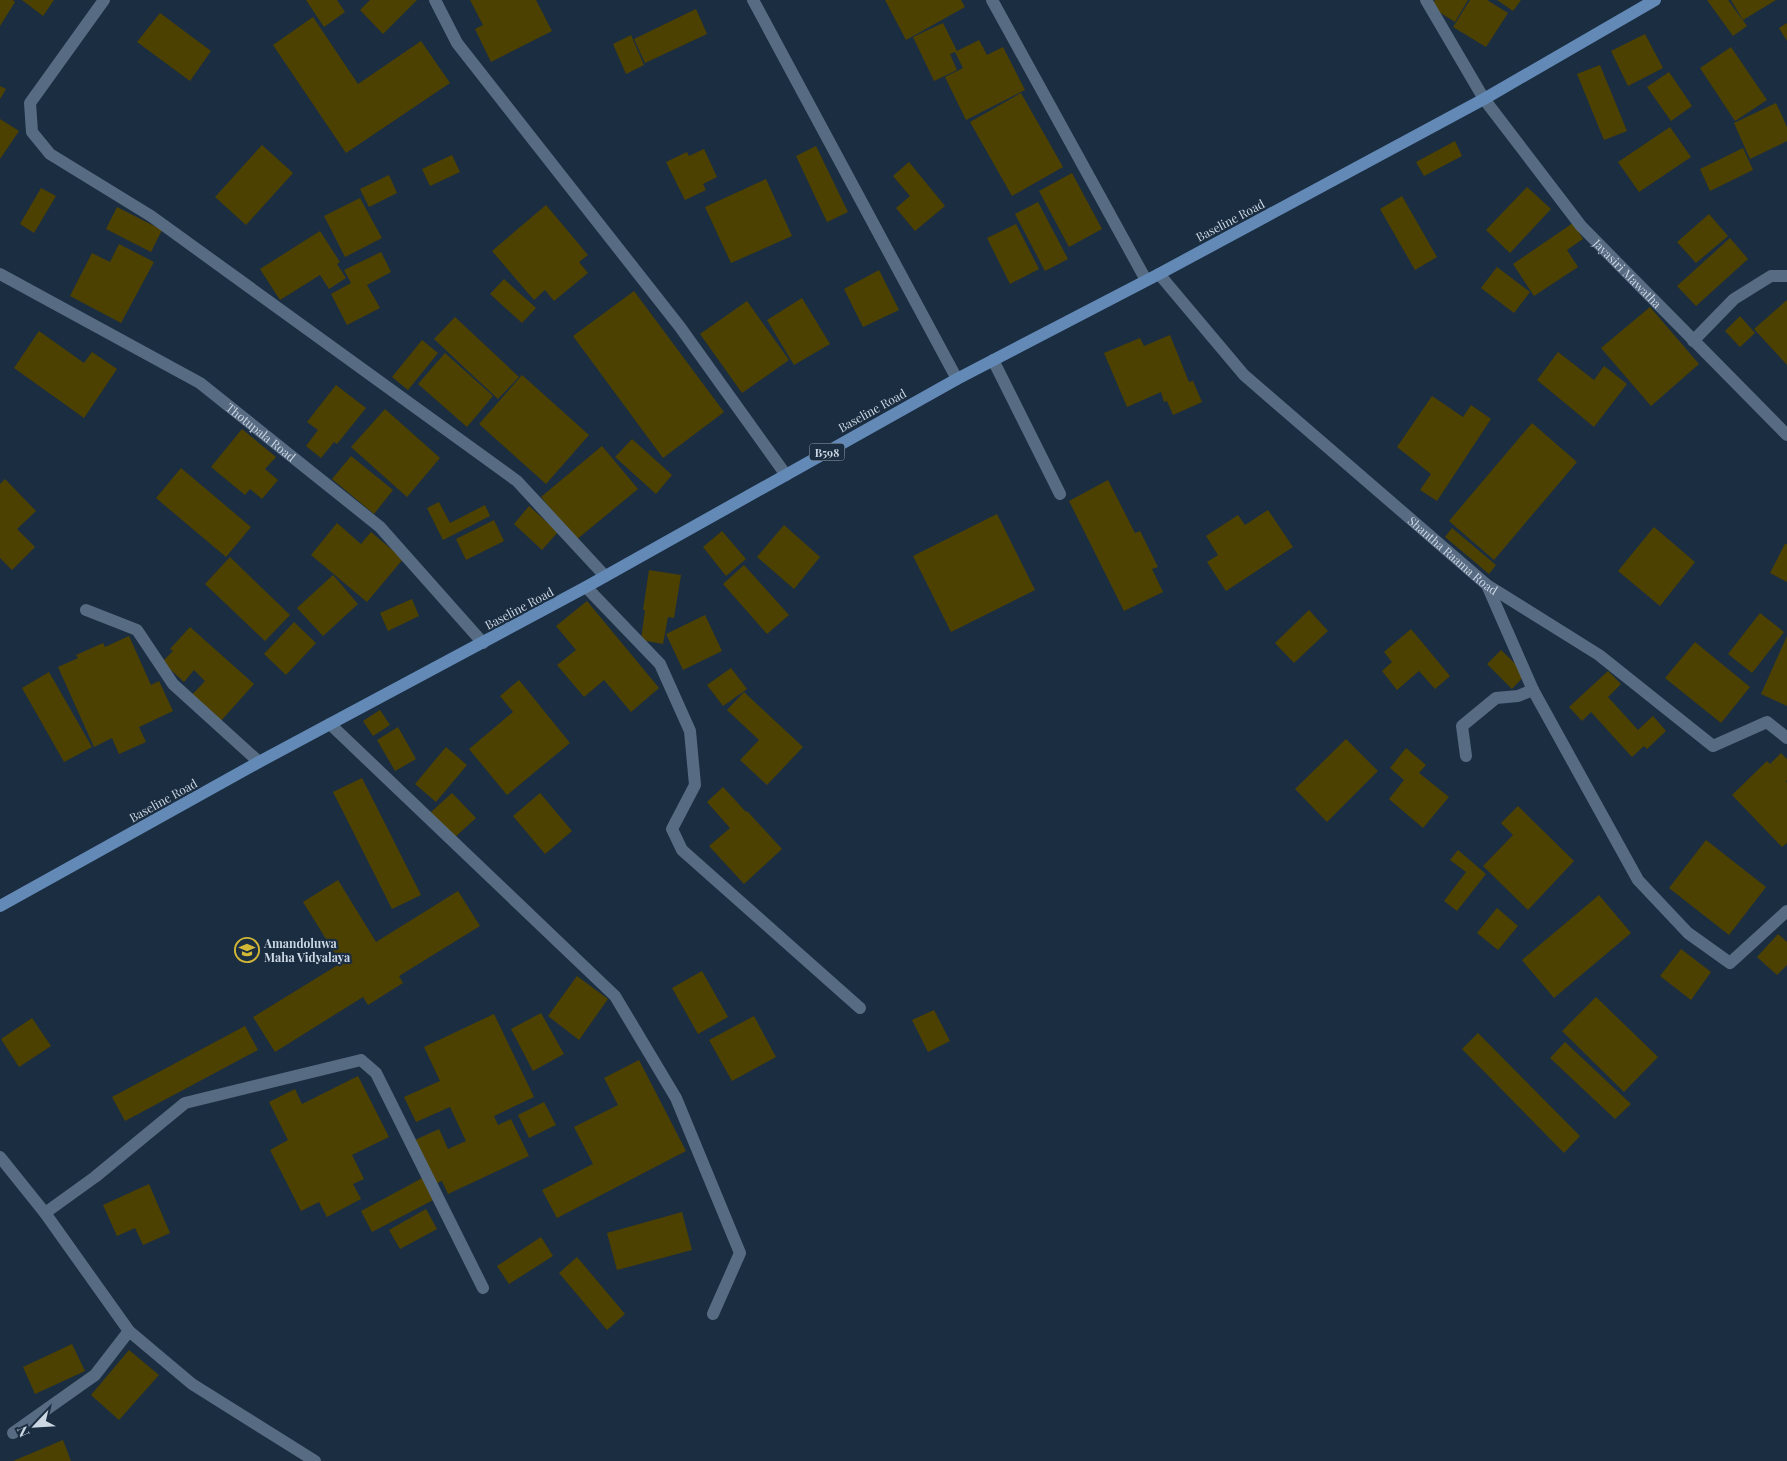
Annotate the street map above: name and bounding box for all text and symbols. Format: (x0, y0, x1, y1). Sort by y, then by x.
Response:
street label: Baseline Road (1193, 195, 1267, 245)
street label: Jayasiri Mawatha (1589, 235, 1665, 311)
street label: Baseline Road (835, 385, 909, 435)
street label: Thotupala Road (223, 399, 299, 465)
road number: B598 (810, 444, 844, 461)
street label: Shantha Raama Road (1405, 512, 1501, 598)
street label: Baseline Road (482, 583, 556, 633)
street label: Baseline Road (126, 775, 200, 825)
place label: Amandoluwa Maha Vidyalaya (263, 935, 351, 965)
school or university icon: Amandoluwa Maha Vidyalaya (234, 937, 260, 963)
north arrow (10, 1401, 60, 1451)
text: N (12, 1423, 34, 1440)

